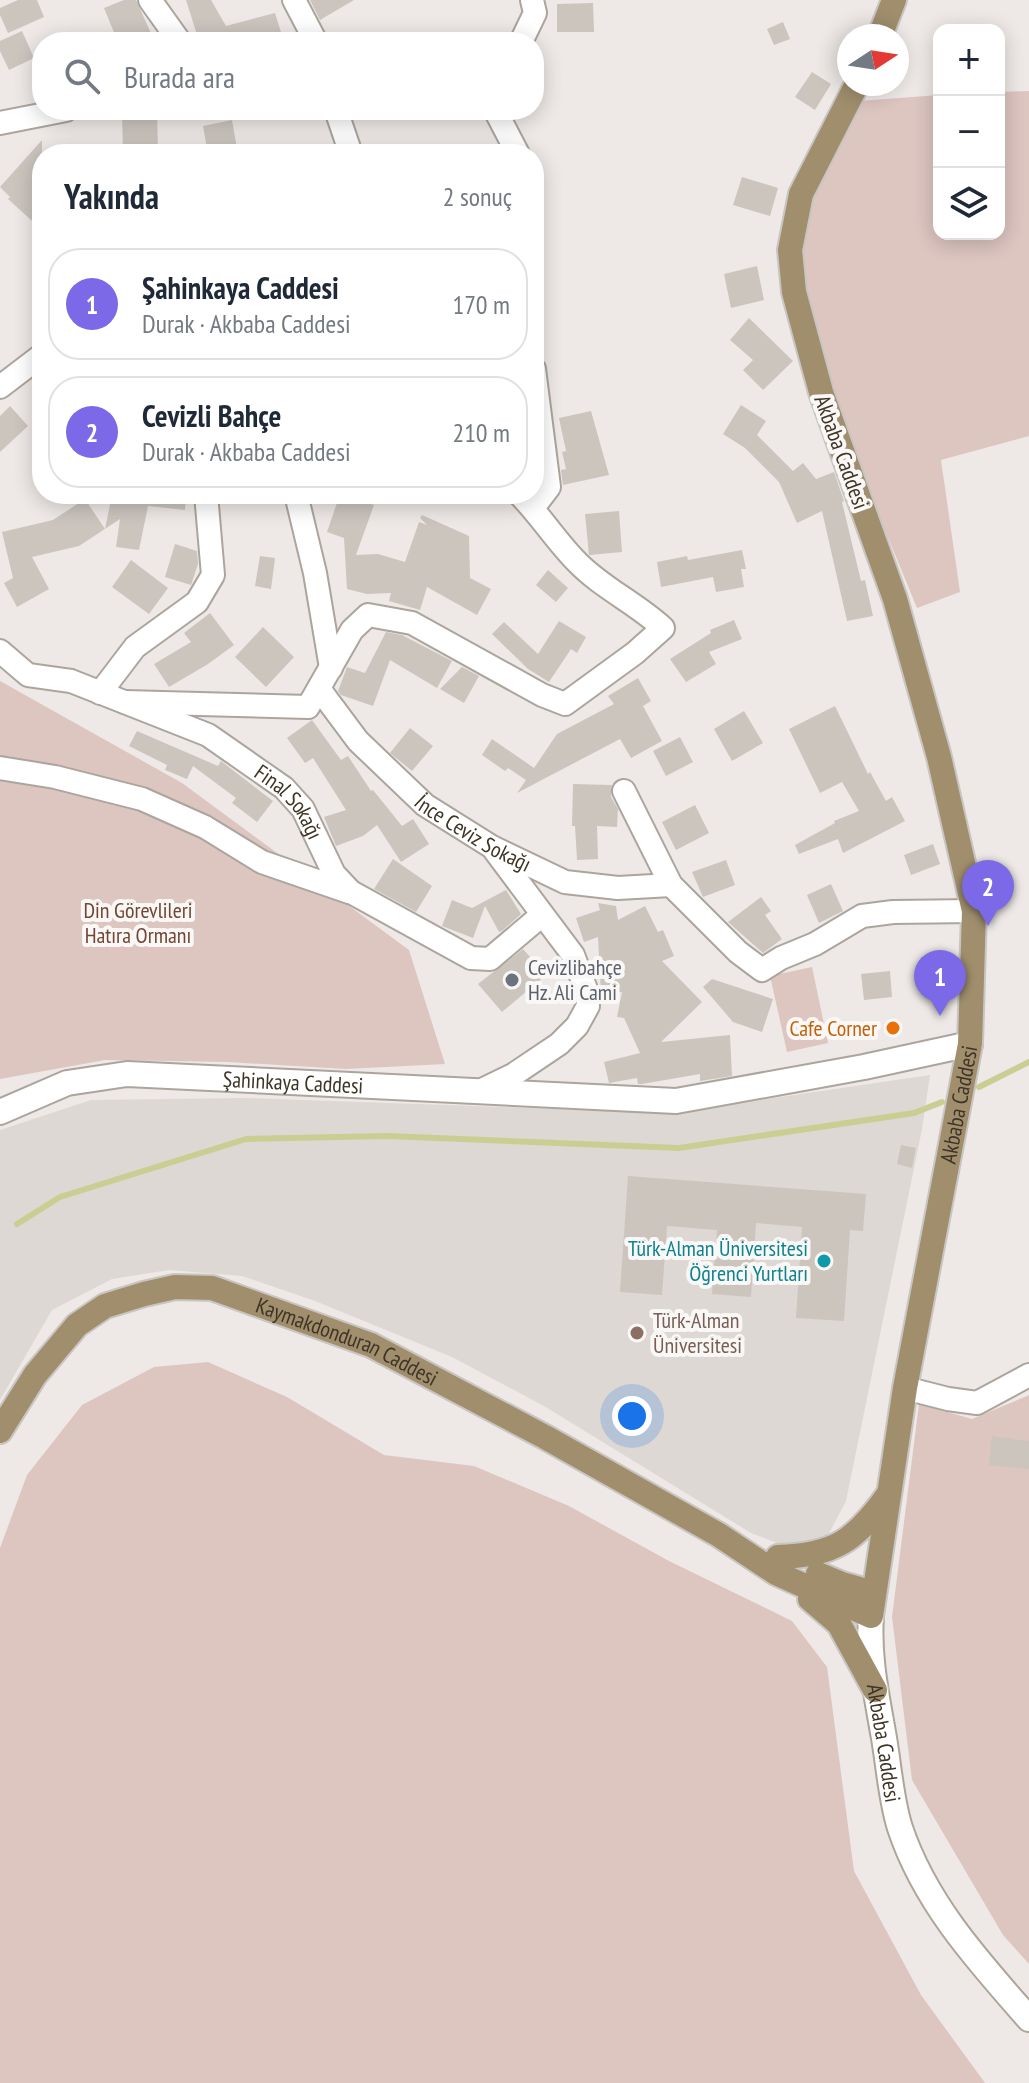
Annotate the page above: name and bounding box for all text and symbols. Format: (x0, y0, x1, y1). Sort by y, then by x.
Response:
north arrow (837, 24, 909, 96)
map controls (933, 24, 1005, 240)
button: + (933, 24, 1005, 96)
search box (32, 32, 544, 120)
icon: search (60, 54, 104, 98)
text: Burada ara (124, 57, 235, 96)
button: − (933, 96, 1005, 168)
button: layers (933, 168, 1005, 240)
text: Yakında (64, 174, 159, 218)
text: 2 sonuç (443, 180, 512, 213)
text: Şahinkaya Caddesi (142, 268, 339, 307)
text: 1 (86, 288, 98, 321)
text: 170 m (452, 288, 510, 321)
text: Durak · Akbaba Caddesi (142, 307, 351, 340)
street label: Akbaba Caddesi (808, 391, 876, 513)
text: Cevizli Bahçe (142, 396, 281, 435)
text: 2 (86, 416, 98, 449)
text: 210 m (452, 416, 510, 449)
text: Durak · Akbaba Caddesi (142, 435, 351, 468)
street label: Final Sokağı (249, 758, 329, 844)
street label: İnce Ceviz Sokağı (409, 788, 536, 878)
pin: 2 (962, 860, 1014, 926)
park label: Din Görevlileri Hatıra Ormanı (83, 896, 193, 949)
pin: 1 (914, 950, 966, 1016)
place label: Cevizlibahçe Hz. Ali Cami (528, 953, 622, 1006)
marker: Cevizlibahçe Hz. Ali Cami (503, 971, 521, 989)
place label: Cafe Corner (789, 1014, 877, 1042)
marker: Cafe Corner (884, 1019, 902, 1037)
street label: Akbaba Caddesi (934, 1043, 983, 1166)
street label: Şahinkaya Caddesi (222, 1065, 364, 1100)
place label: Türk-Alman Üniversitesi Öğrenci Yurtları (628, 1234, 808, 1287)
marker: Türk-Alman Üniversitesi Öğrenci Yurtları (815, 1252, 833, 1270)
street label: Kaymakdonduran Caddesi (252, 1291, 443, 1392)
place label: Türk-Alman Üniversitesi (653, 1306, 742, 1359)
marker: Türk-Alman Üniversitesi (628, 1324, 646, 1342)
your location (612, 1396, 652, 1436)
street label: Akbaba Caddesi (861, 1682, 907, 1804)

